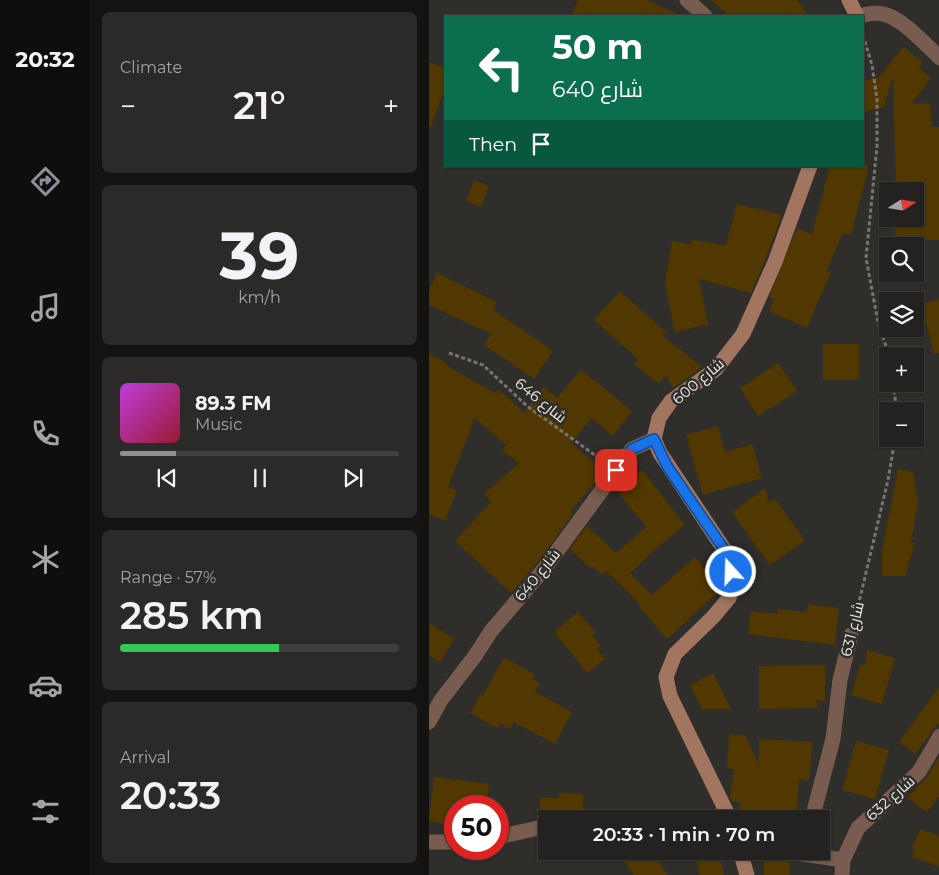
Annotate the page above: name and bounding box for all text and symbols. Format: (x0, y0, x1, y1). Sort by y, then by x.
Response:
text: 50 m (552, 25, 643, 68)
icon: left (469, 35, 534, 100)
text: 20:32 (15, 46, 75, 73)
text: Climate (120, 58, 182, 77)
text: شارع 640 (552, 76, 643, 103)
text: 21° (233, 82, 286, 129)
text: − (120, 89, 136, 123)
text: + (383, 89, 399, 123)
icon: arrive (527, 130, 555, 158)
text: Then (469, 133, 517, 156)
icon: directions (28, 164, 63, 199)
north arrow (879, 182, 924, 228)
map controls (879, 182, 924, 447)
text: 39 (220, 216, 299, 295)
button: search (879, 237, 924, 282)
text: km/h (238, 288, 281, 307)
icon: music (28, 290, 63, 325)
button: layers (879, 292, 924, 337)
button: + (879, 347, 924, 392)
street label: شارع 600 (668, 354, 729, 410)
street label: شارع 646 (510, 373, 571, 428)
text: 89.3 FM (195, 392, 271, 415)
button: − (879, 402, 924, 447)
text: Music (195, 415, 242, 434)
icon: phone (28, 416, 63, 451)
pin (595, 449, 637, 491)
icon: arrive (602, 456, 630, 484)
icon: previous (153, 464, 181, 492)
icon: pause (246, 464, 274, 492)
icon: next (339, 464, 367, 492)
icon: climate (28, 542, 63, 577)
street label: شارع 640 (510, 545, 565, 606)
position arrow (704, 545, 756, 597)
text: Range · 57% (120, 568, 216, 587)
text: 285 km (120, 592, 264, 639)
street label: شارع 631 (836, 600, 870, 659)
icon: car (28, 668, 63, 703)
text: Arrival (120, 748, 170, 767)
street label: شارع 632 (862, 771, 920, 826)
text: 20:33 (120, 772, 221, 819)
icon: filters (28, 794, 63, 829)
speed limit sign: 50 (444, 795, 509, 860)
text: 20:33 · 1 min · 70 m (593, 823, 775, 846)

